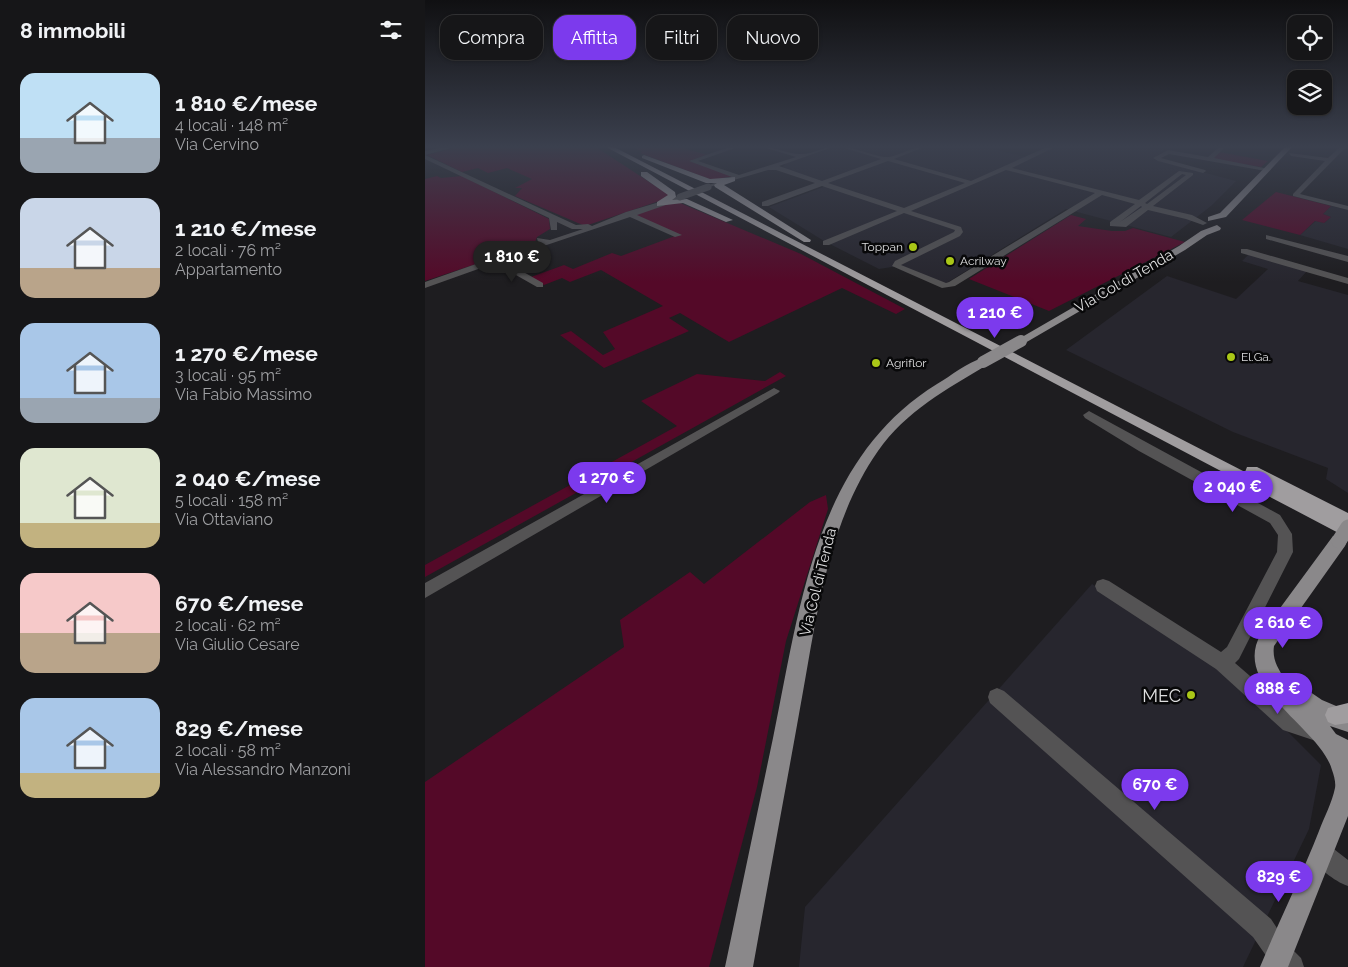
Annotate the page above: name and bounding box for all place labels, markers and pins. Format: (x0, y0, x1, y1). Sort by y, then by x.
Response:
pin: 1 810 € (466, 240, 558, 283)
place label: Toppan (862, 240, 903, 254)
marker: Toppan (907, 241, 919, 253)
place label: Acrilway (960, 254, 1007, 268)
marker: Acrilway (944, 255, 956, 267)
pin: 1 210 € (949, 296, 1041, 339)
place label: El.Ga. (1241, 350, 1271, 364)
marker: El.Ga. (1225, 351, 1237, 363)
place label: Agriflor (886, 356, 927, 370)
marker: Agriflor (870, 357, 882, 369)
pin: 1 270 € (561, 462, 653, 504)
pin: 2 040 € (1187, 470, 1279, 513)
pin: 2 610 € (1237, 606, 1329, 649)
pin: 888 € (1243, 672, 1313, 715)
place label: MEC (1142, 685, 1181, 706)
marker: MEC (1185, 689, 1197, 701)
pin: 670 € (1120, 768, 1190, 811)
pin: 829 € (1244, 860, 1314, 903)

